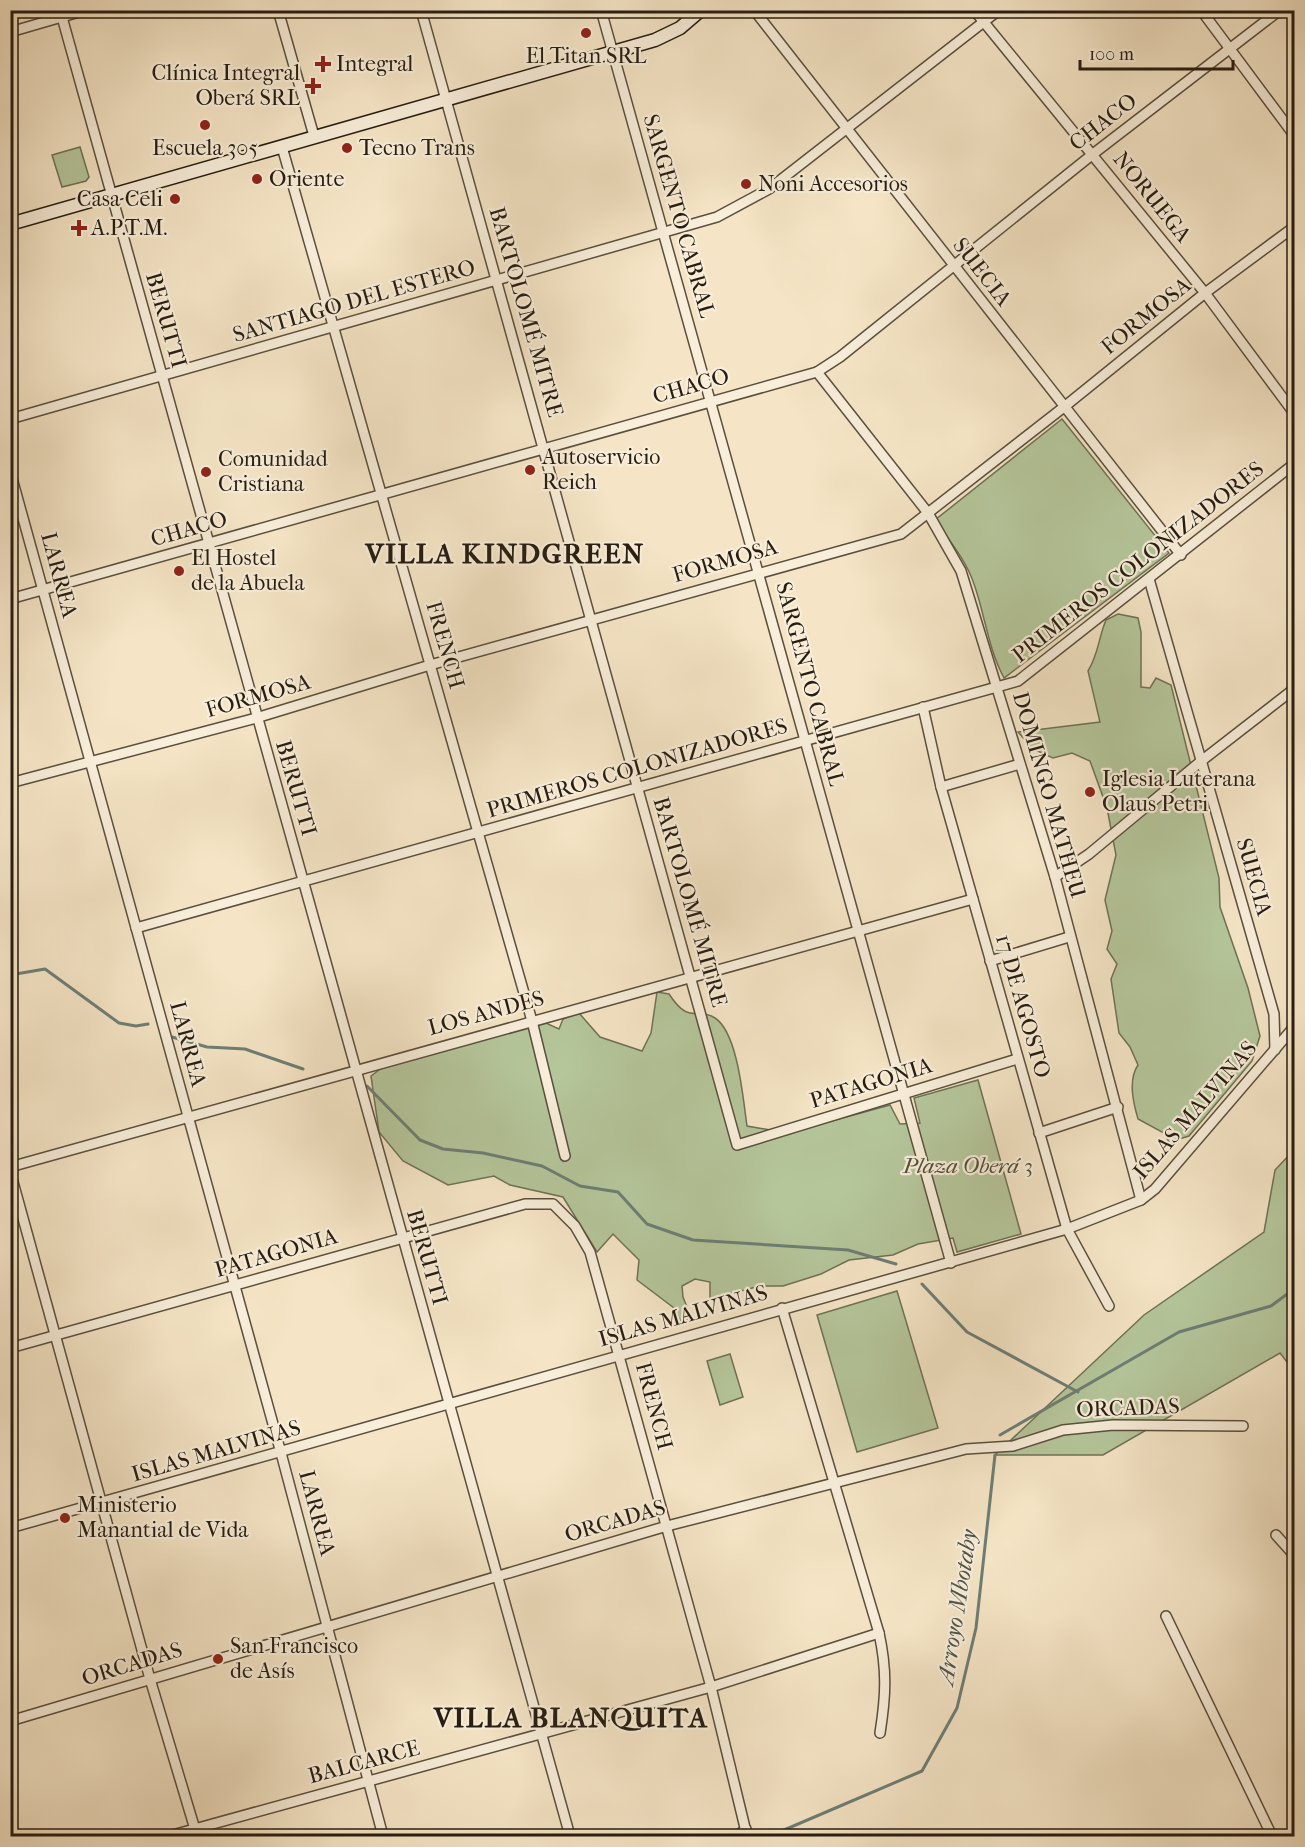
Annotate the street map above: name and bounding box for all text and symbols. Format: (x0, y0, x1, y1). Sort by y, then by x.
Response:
marker: El Titan SRL (579, 26, 593, 40)
scale bar (1080, 33, 1233, 71)
place label: El Titan SRL (525, 43, 647, 69)
text: 100 m (1089, 44, 1134, 65)
place label: Integral (336, 51, 413, 77)
marker: Integral (314, 55, 332, 73)
place label: Clínica Integral Oberá SRL (151, 60, 301, 111)
marker: Clínica Integral Oberá SRL (304, 77, 322, 95)
street label: CHACO (1064, 88, 1142, 156)
street label: SARGENTO CABRAL (638, 111, 721, 321)
marker: Escuela 305 (198, 118, 212, 132)
place label: Escuela 305 (152, 135, 258, 161)
place label: Tecno Trans (359, 135, 475, 161)
marker: Tecno Trans (340, 141, 354, 155)
street label: NORUEGA (1108, 146, 1197, 248)
place label: Oriente (269, 166, 344, 192)
place label: Noni Accesorios (758, 171, 908, 197)
marker: Oriente (250, 172, 264, 186)
marker: Noni Accesorios (739, 177, 753, 191)
place label: Casa Celi (77, 186, 163, 212)
marker: Casa Celi (168, 192, 182, 206)
street label: BARTOLOMÉ MITRE (484, 204, 569, 420)
place label: A.P.T.M. (90, 215, 168, 241)
marker: A.P.T.M. (72, 221, 86, 235)
street label: SUECIA (947, 233, 1017, 312)
street label: SANTIAGO DEL ESTERO (230, 254, 478, 348)
street label: BERUTTI (140, 269, 192, 371)
street label: FORMOSA (1096, 271, 1197, 360)
street label: CHACO (650, 363, 732, 409)
place label: Autoservicio Reich (541, 444, 660, 495)
place label: Comunidad Cristiana (218, 446, 329, 497)
street label: PRIMEROS COLONIZADORES (1007, 456, 1269, 668)
marker: Autoservicio Reich (523, 463, 537, 477)
marker: Comunidad Cristiana (199, 465, 213, 479)
street label: CHACO (148, 506, 230, 552)
street label: LARREA (35, 529, 83, 621)
street label: FORMOSA (670, 533, 781, 588)
district label: VILLA KINDGREEN (364, 537, 645, 570)
place label: El Hostel de la Abuela (191, 545, 305, 596)
marker: El Hostel de la Abuela (172, 564, 186, 578)
street label: SARGENTO CABRAL (770, 579, 850, 790)
street label: FRENCH (420, 598, 470, 692)
street label: FORMOSA (203, 668, 314, 723)
street label: DOMINGO MATHEU (1007, 689, 1091, 901)
street label: PRIMEROS COLONIZADORES (484, 713, 790, 823)
street label: BERUTTI (270, 737, 322, 839)
place label: Iglesia Luterana Olaus Petri (1102, 766, 1256, 817)
marker: Iglesia Luterana Olaus Petri (1083, 785, 1097, 799)
street label: BARTOLOMÉ MITRE (648, 794, 733, 1010)
street label: SUECIA (1231, 835, 1278, 920)
street label: 17 DE AGOSTO (990, 931, 1056, 1081)
street label: LOS ANDES (425, 985, 547, 1041)
street label: LARREA (164, 998, 212, 1090)
street label: ISLAS MALVINAS (1128, 1036, 1262, 1184)
street label: PATAGONIA (807, 1052, 936, 1114)
park label: Plaza Oberá 3 (902, 1153, 1033, 1179)
street label: BERUTTI (401, 1206, 453, 1308)
street label: PATAGONIA (212, 1223, 341, 1283)
street label: ISLAS MALVINAS (595, 1279, 771, 1353)
street label: FRENCH (630, 1359, 678, 1453)
street label: ORCADAS (1076, 1393, 1180, 1423)
street label: ISLAS MALVINAS (128, 1414, 304, 1488)
street label: LARREA (293, 1467, 341, 1559)
place label: Ministerio Manantial de Vida (77, 1492, 249, 1543)
street label: ORCADAS (562, 1494, 668, 1548)
marker: Ministerio Manantial de Vida (58, 1511, 72, 1525)
water label: Arroyo Mbotaby (930, 1526, 983, 1689)
place label: San Francisco de Asís (230, 1633, 358, 1684)
street label: ORCADAS (79, 1636, 185, 1692)
marker: San Francisco de Asís (211, 1652, 225, 1666)
district label: VILLA BLANQUITA (433, 1701, 708, 1734)
street label: BALCARCE (305, 1735, 423, 1789)

